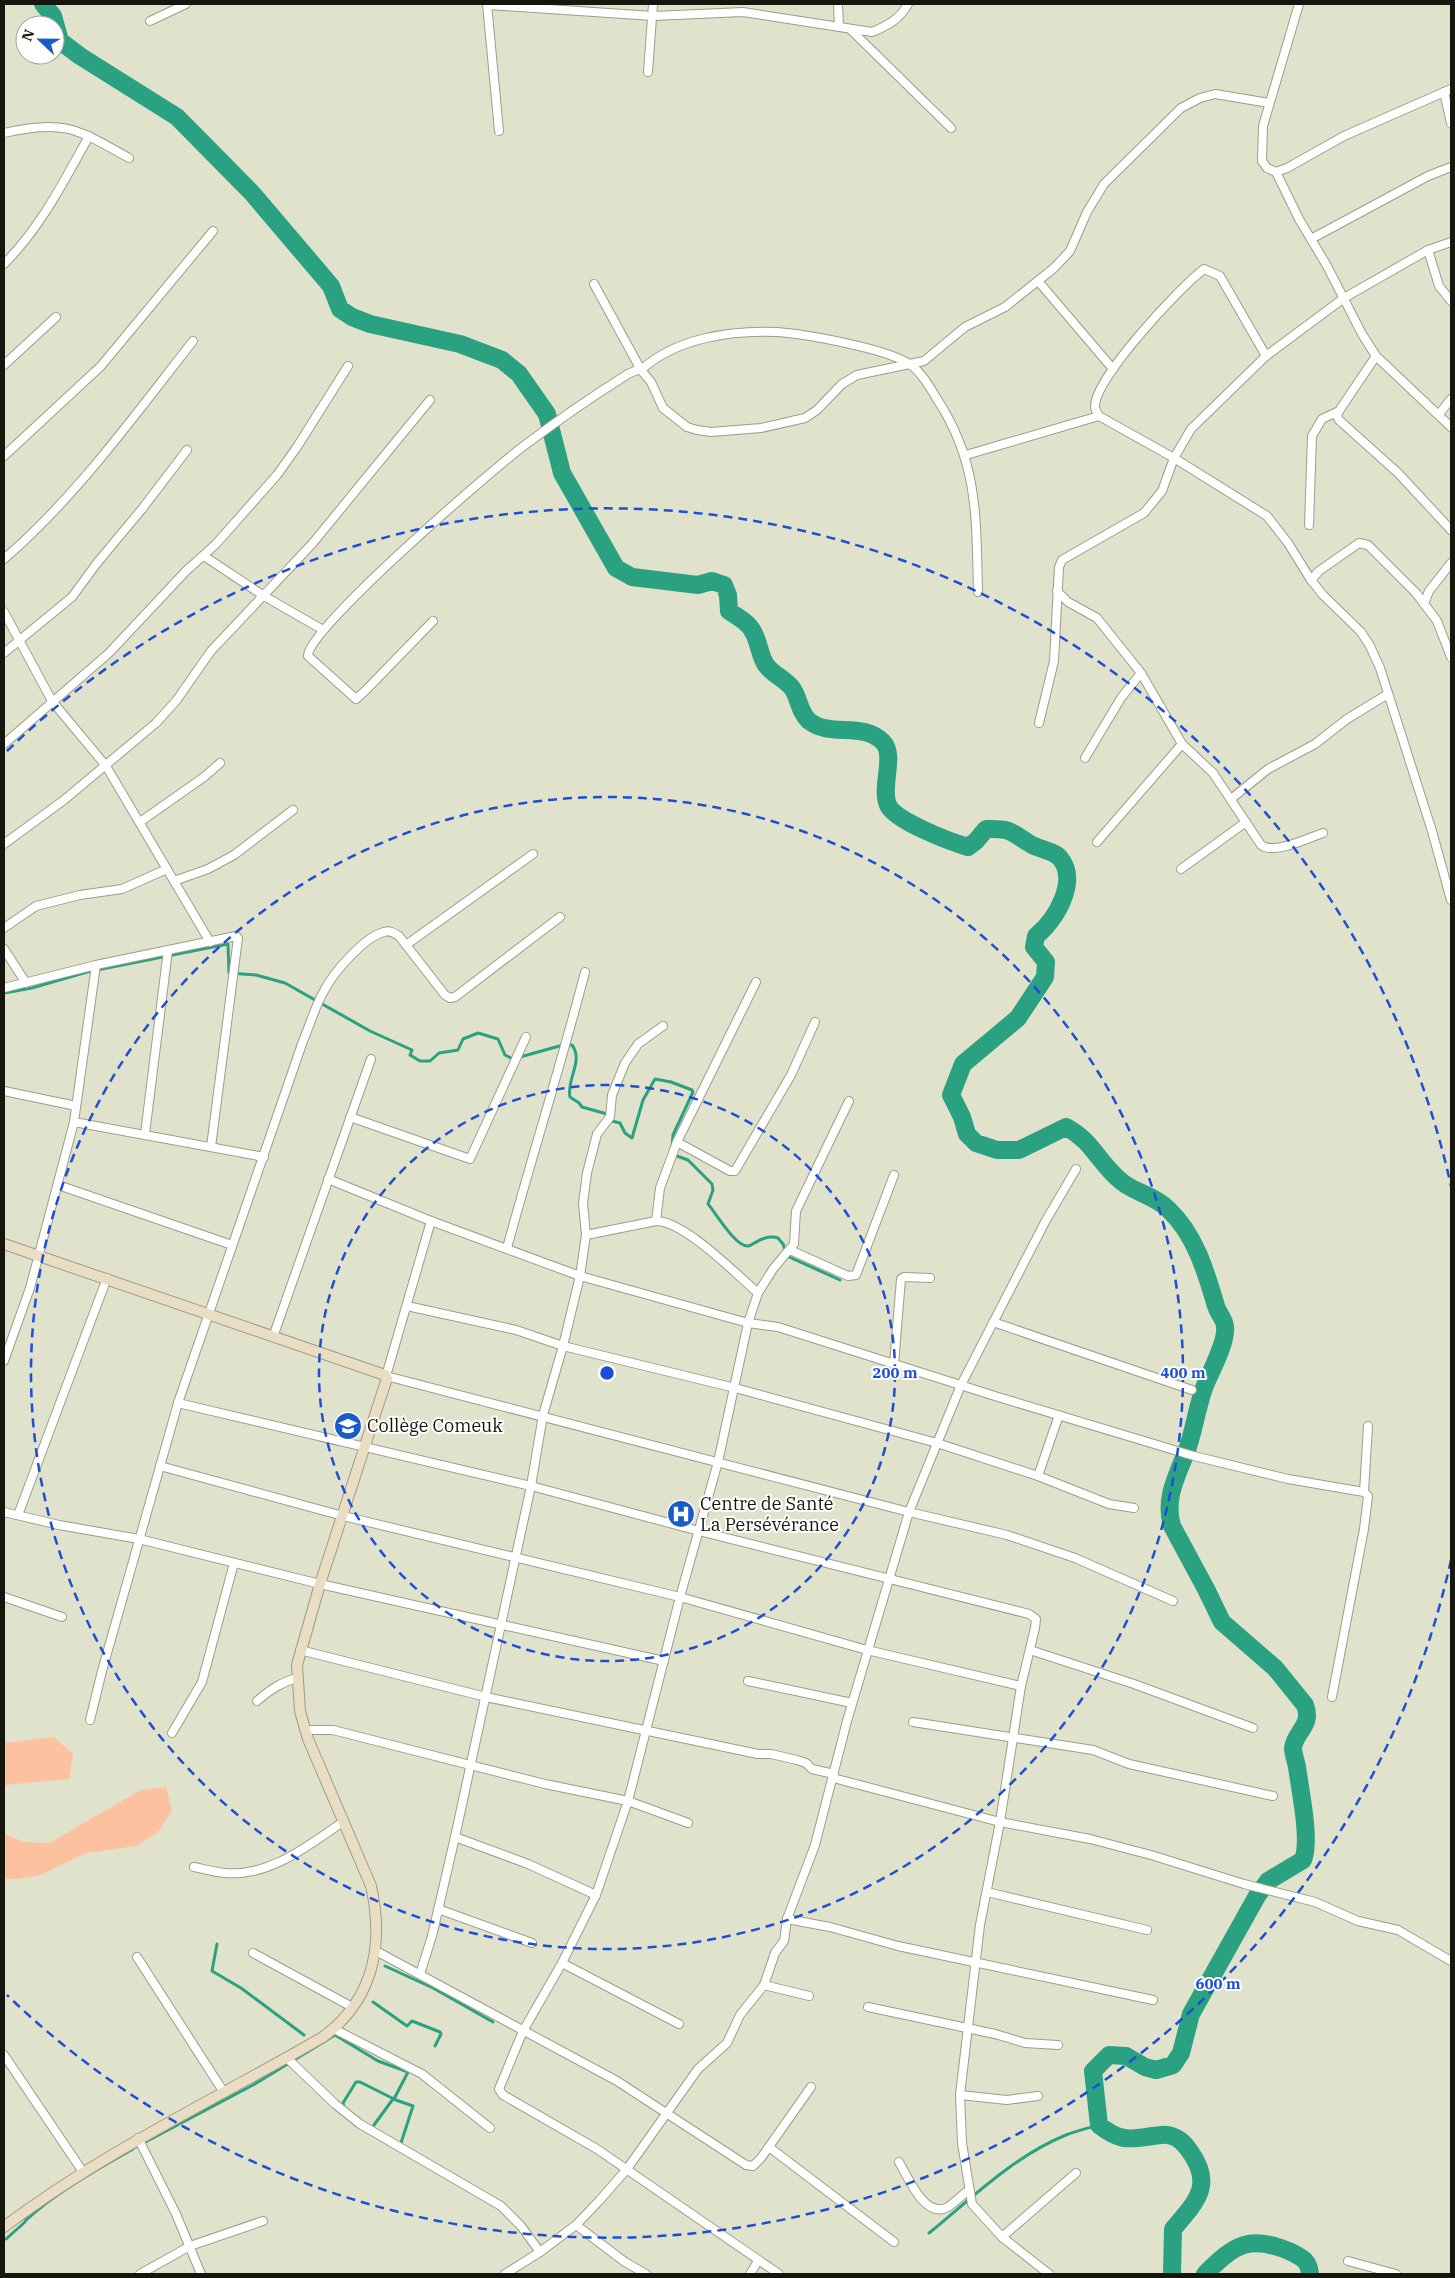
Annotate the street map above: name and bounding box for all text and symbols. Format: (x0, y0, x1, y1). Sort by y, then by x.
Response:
north arrow (15, 15, 65, 65)
text: N (18, 27, 38, 44)
text: 200 m (872, 1363, 918, 1382)
text: 400 m (1160, 1363, 1206, 1382)
centre of rings (598, 1364, 616, 1382)
school or university icon: Collège Comeuk (333, 1411, 363, 1441)
place label: Collège Comeuk (367, 1414, 503, 1437)
place label: Centre de Santé La Persévérance (700, 1492, 839, 1536)
hospital icon: Centre de Santé La Persévérance (666, 1499, 696, 1529)
text: 600 m (1195, 1974, 1241, 1993)

